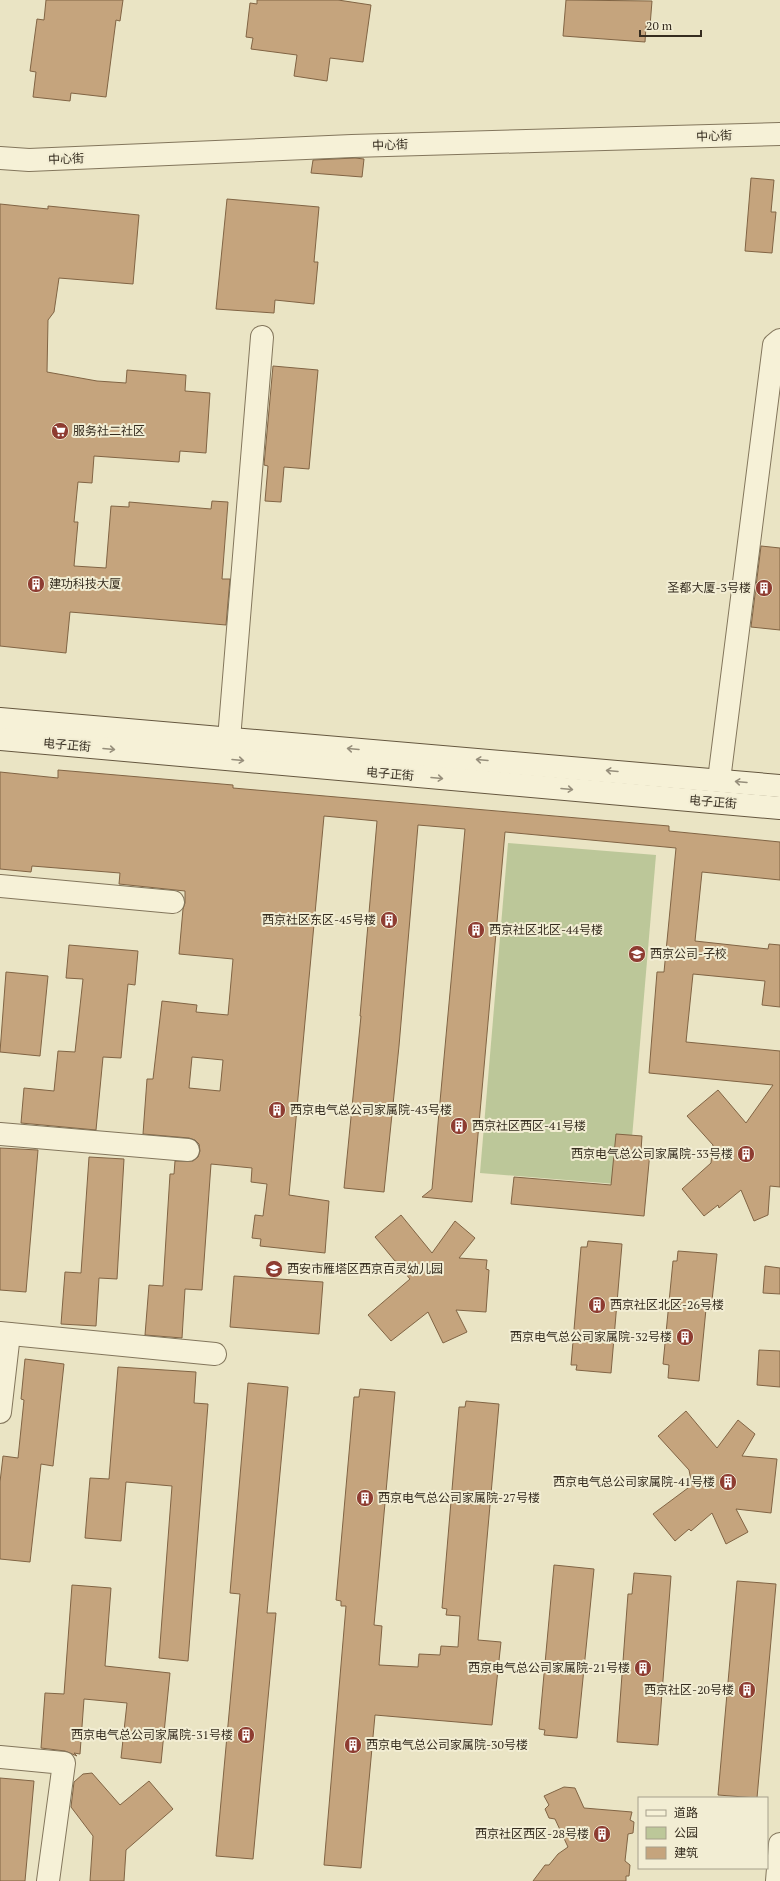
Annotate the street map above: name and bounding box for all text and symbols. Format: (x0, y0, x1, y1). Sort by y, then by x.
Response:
scale bar (640, 12, 701, 38)
text: 20 m (646, 18, 673, 33)
street label: 中心街 (696, 127, 732, 144)
street label: 中心街 (372, 136, 408, 153)
street label: 中心街 (48, 150, 84, 167)
supermarket icon: 服务社二社区 (50, 421, 70, 441)
place label: 服务社二社区 (73, 423, 145, 438)
building icon: 建功科技大厦 (26, 574, 46, 594)
place label: 建功科技大厦 (49, 576, 121, 591)
building icon: 圣都大厦-3号楼 (754, 578, 774, 598)
place label: 圣都大厦-3号楼 (668, 580, 751, 595)
street label: 电子正街 (42, 735, 92, 754)
one-way arrow (102, 745, 115, 752)
one-way arrow (347, 746, 360, 753)
one-way arrow (231, 757, 244, 764)
one-way arrow (476, 757, 489, 764)
street label: 电子正街 (365, 764, 415, 783)
one-way arrow (606, 768, 619, 775)
one-way arrow (430, 774, 443, 781)
one-way arrow (735, 779, 748, 786)
one-way arrow (560, 786, 573, 793)
street label: 电子正街 (688, 792, 738, 811)
building icon: 西京社区东区-45号楼 (379, 910, 399, 930)
place label: 西京社区东区-45号楼 (262, 912, 376, 927)
building icon: 西京社区北区-44号楼 (466, 920, 486, 940)
place label: 西京社区北区-44号楼 (489, 922, 603, 937)
school or university icon: 西京公司-子校 (627, 944, 647, 964)
place label: 西京公司-子校 (650, 946, 727, 961)
building icon: 西京电气总公司家属院-43号楼 (267, 1100, 287, 1120)
place label: 西京电气总公司家属院-43号楼 (290, 1102, 452, 1117)
building icon: 西京社区西区-41号楼 (449, 1116, 469, 1136)
place label: 西京社区西区-41号楼 (472, 1118, 586, 1133)
building icon: 西京电气总公司家属院-33号楼 (736, 1144, 756, 1164)
place label: 西京电气总公司家属院-33号楼 (571, 1146, 733, 1161)
school or university icon: 西安市雁塔区西京百灵幼儿园 (264, 1259, 284, 1279)
place label: 西安市雁塔区西京百灵幼儿园 (287, 1261, 443, 1276)
building icon: 西京社区北区-26号楼 (587, 1295, 607, 1315)
place label: 西京社区北区-26号楼 (610, 1297, 724, 1312)
building icon: 西京电气总公司家属院-32号楼 (675, 1327, 695, 1347)
place label: 西京电气总公司家属院-32号楼 (510, 1329, 672, 1344)
building icon: 西京电气总公司家属院-41号楼 (718, 1472, 738, 1492)
place label: 西京电气总公司家属院-41号楼 (553, 1474, 715, 1489)
building icon: 西京电气总公司家属院-27号楼 (355, 1488, 375, 1508)
place label: 西京电气总公司家属院-27号楼 (378, 1490, 540, 1505)
building icon: 西京电气总公司家属院-21号楼 (633, 1658, 653, 1678)
place label: 西京电气总公司家属院-21号楼 (468, 1660, 630, 1675)
building icon: 西京社区-20号楼 (737, 1680, 757, 1700)
place label: 西京社区-20号楼 (644, 1682, 734, 1697)
building icon: 西京电气总公司家属院-31号楼 (236, 1725, 256, 1745)
place label: 西京电气总公司家属院-31号楼 (71, 1727, 233, 1742)
building icon: 西京电气总公司家属院-30号楼 (343, 1735, 363, 1755)
place label: 西京电气总公司家属院-30号楼 (366, 1737, 528, 1752)
legend (638, 1797, 768, 1869)
text: 道路 (674, 1805, 698, 1820)
building icon: 西京社区西区-28号楼 (592, 1824, 612, 1844)
text: 公园 (674, 1825, 698, 1840)
place label: 西京社区西区-28号楼 (475, 1826, 589, 1841)
text: 建筑 (674, 1845, 698, 1860)

